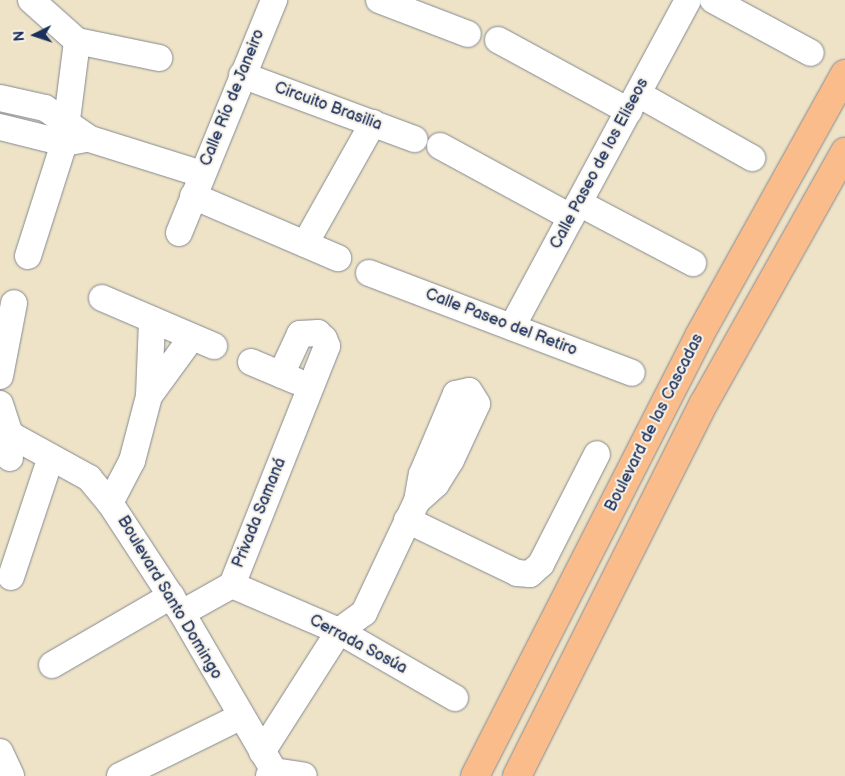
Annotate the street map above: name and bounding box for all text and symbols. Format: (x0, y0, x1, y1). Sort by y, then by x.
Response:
north arrow (10, 10, 60, 60)
street label: Calle Río de Janeiro (197, 26, 269, 170)
text: N (11, 30, 28, 42)
street label: Calle Paseo de los Eliseos (547, 75, 653, 253)
street label: Circuito Brasilia (272, 79, 384, 135)
street label: Calle Paseo del Retiro (422, 285, 580, 361)
street label: Boulevard de las Cascadas (602, 331, 708, 515)
street label: Privada Samaná (229, 455, 291, 571)
street label: Boulevard Santo Domingo (112, 513, 226, 683)
street label: Cerrada Sosúa (306, 611, 410, 679)

